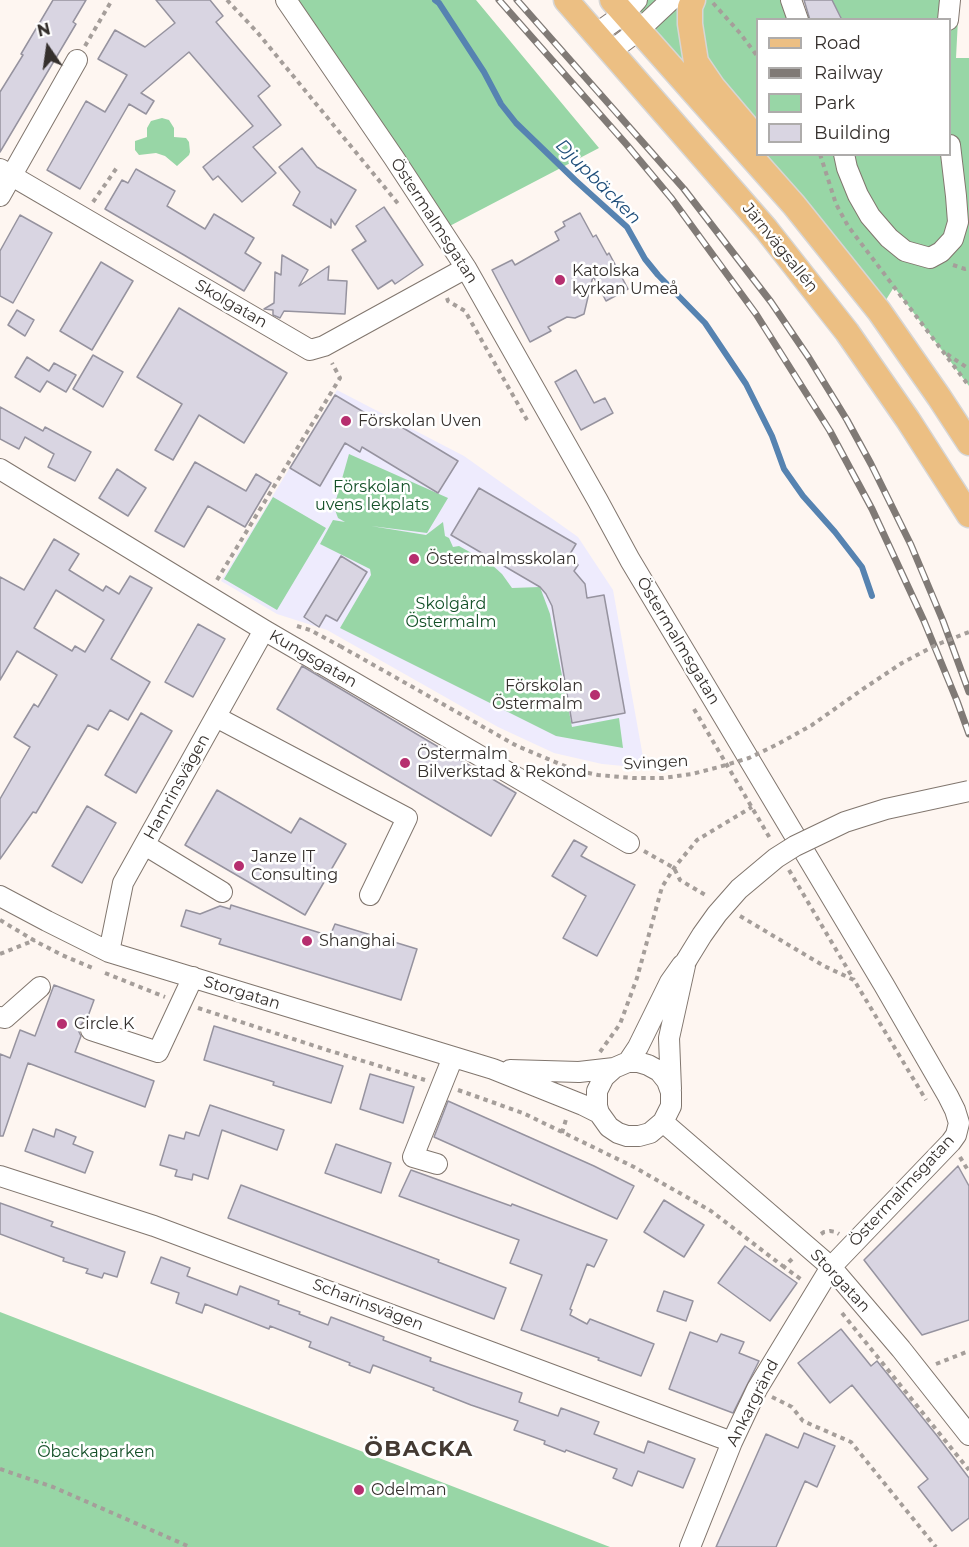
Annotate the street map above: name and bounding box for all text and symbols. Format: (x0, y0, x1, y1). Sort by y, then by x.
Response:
north arrow (18, 18, 78, 78)
legend (756, 18, 951, 156)
text: N (35, 19, 52, 41)
text: Road (814, 32, 861, 54)
text: Railway (814, 62, 883, 84)
text: Park (814, 92, 855, 114)
text: Building (814, 122, 891, 144)
water label: Djupbäcken (551, 135, 645, 229)
street label: Östermalmsgatan (386, 155, 482, 287)
street label: Järnvägsallén (738, 199, 822, 297)
place label: Katolska kyrkan Umeå (572, 261, 679, 299)
marker: Katolska kyrkan Umeå (553, 273, 567, 287)
street label: Skolgatan (191, 276, 271, 332)
place label: Förskolan Uven (358, 411, 482, 431)
marker: Förskolan Uven (339, 414, 353, 428)
park label: Förskolan uvens lekplats (315, 477, 429, 515)
place label: Östermalmsskolan (426, 549, 577, 569)
marker: Östermalmsskolan (407, 552, 421, 566)
street label: Östermalmsgatan (632, 574, 724, 708)
park label: Skolgård Östermalm (405, 594, 497, 632)
street label: Kungsgatan (266, 626, 360, 692)
place label: Förskolan Östermalm (492, 676, 583, 714)
marker: Förskolan Östermalm (588, 688, 602, 702)
street label: Hamrinsvägen (140, 731, 214, 843)
place label: Östermalm Bilverkstad & Rekond (417, 744, 587, 782)
street label: Svingen (623, 752, 689, 774)
marker: Östermalm Bilverkstad & Rekond (398, 756, 412, 770)
place label: Janze IT Consulting (251, 847, 338, 885)
marker: Janze IT Consulting (232, 859, 246, 873)
place label: Shanghai (319, 931, 395, 951)
marker: Shanghai (300, 934, 314, 948)
street label: Storgatan (201, 972, 283, 1014)
place label: Circle K (74, 1014, 134, 1034)
marker: Circle K (55, 1017, 69, 1031)
street label: Östermalmsgatan (845, 1131, 959, 1251)
street label: Storgatan (806, 1246, 874, 1316)
street label: Scharinsvägen (310, 1275, 426, 1335)
street label: Ankargränd (723, 1356, 783, 1450)
district label: ÖBACKA (364, 1437, 474, 1463)
park label: Öbackaparken (37, 1442, 155, 1462)
place label: Odelman (371, 1480, 446, 1500)
marker: Odelman (352, 1483, 366, 1497)

